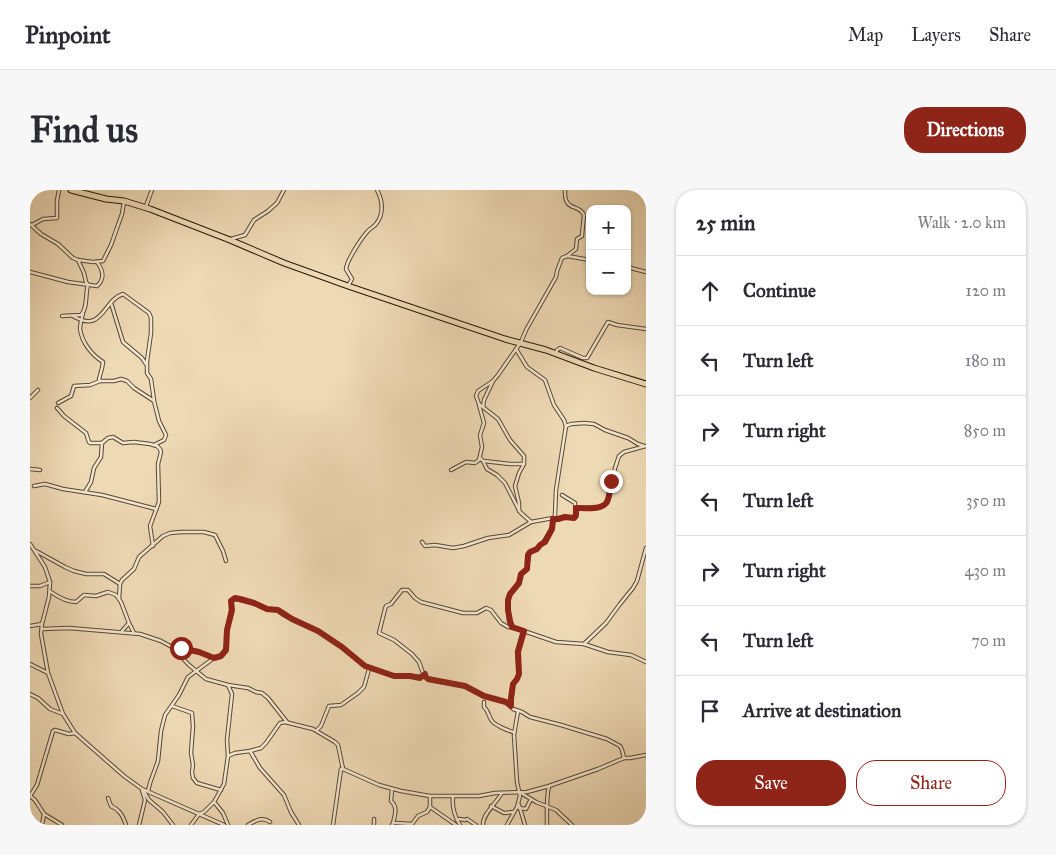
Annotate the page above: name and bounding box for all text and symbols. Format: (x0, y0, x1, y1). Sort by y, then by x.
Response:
text: Pinpoint (25, 20, 111, 50)
text: Map (848, 24, 883, 46)
text: Layers (911, 24, 961, 46)
text: Share (989, 24, 1031, 46)
button: Directions (904, 107, 1026, 153)
text: Find us (30, 109, 138, 152)
map controls (586, 205, 631, 295)
button: + (586, 205, 631, 250)
text: 25 min (696, 210, 755, 236)
text: Walk · 2.0 km (918, 213, 1006, 232)
button: − (586, 250, 631, 295)
icon: ahead (696, 277, 724, 305)
text: Continue (743, 279, 816, 302)
text: 120 m (966, 281, 1006, 300)
icon: left (696, 347, 724, 375)
text: Turn left (743, 349, 813, 372)
text: 180 m (965, 351, 1006, 370)
icon: right (696, 417, 724, 445)
text: Turn right (743, 419, 826, 442)
text: 850 m (964, 421, 1006, 440)
route end (600, 470, 623, 493)
icon: left (696, 487, 724, 515)
text: Turn left (743, 489, 813, 512)
text: 350 m (966, 491, 1006, 510)
icon: right (696, 557, 724, 585)
text: Turn right (743, 559, 826, 582)
text: 430 m (964, 561, 1006, 580)
icon: left (696, 627, 724, 655)
text: Turn left (743, 629, 813, 652)
text: 70 m (971, 631, 1006, 650)
route start (170, 637, 193, 660)
icon: arrive (696, 697, 724, 725)
text: Arrive at destination (743, 699, 901, 722)
button: Save (696, 760, 846, 806)
button: Share (856, 760, 1006, 806)

